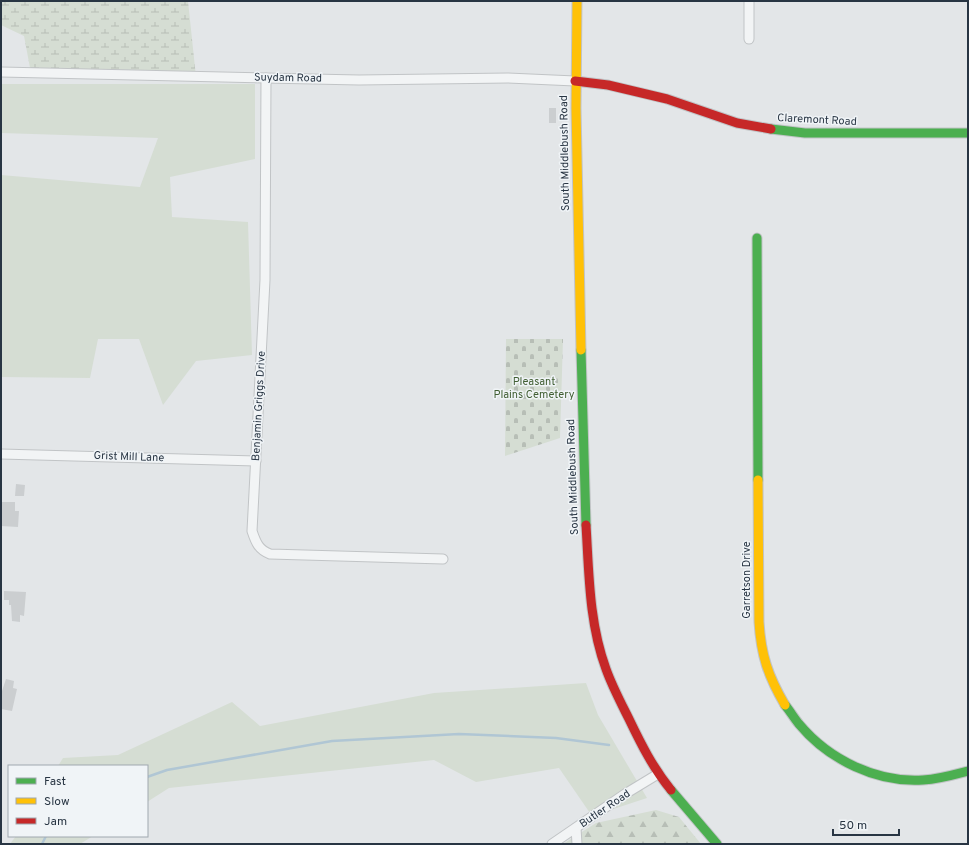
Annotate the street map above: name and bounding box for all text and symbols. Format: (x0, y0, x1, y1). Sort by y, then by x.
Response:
street label: Suydam Road (254, 70, 322, 86)
street label: South Middlebush Road (557, 95, 573, 211)
street label: Claremont Road (777, 111, 857, 129)
street label: Benjamin Griggs Drive (249, 351, 269, 461)
park label: Pleasant Plains Cemetery (493, 375, 575, 402)
street label: South Middlebush Road (564, 419, 582, 535)
street label: Grist Mill Lane (93, 449, 165, 465)
street label: Garretson Drive (740, 541, 754, 619)
legend (8, 765, 148, 837)
text: Fast (44, 774, 66, 790)
street label: Butler Road (577, 787, 633, 831)
text: Slow (44, 794, 70, 810)
scale bar (833, 811, 899, 837)
text: Jam (44, 814, 67, 830)
text: 50 m (839, 818, 867, 834)

